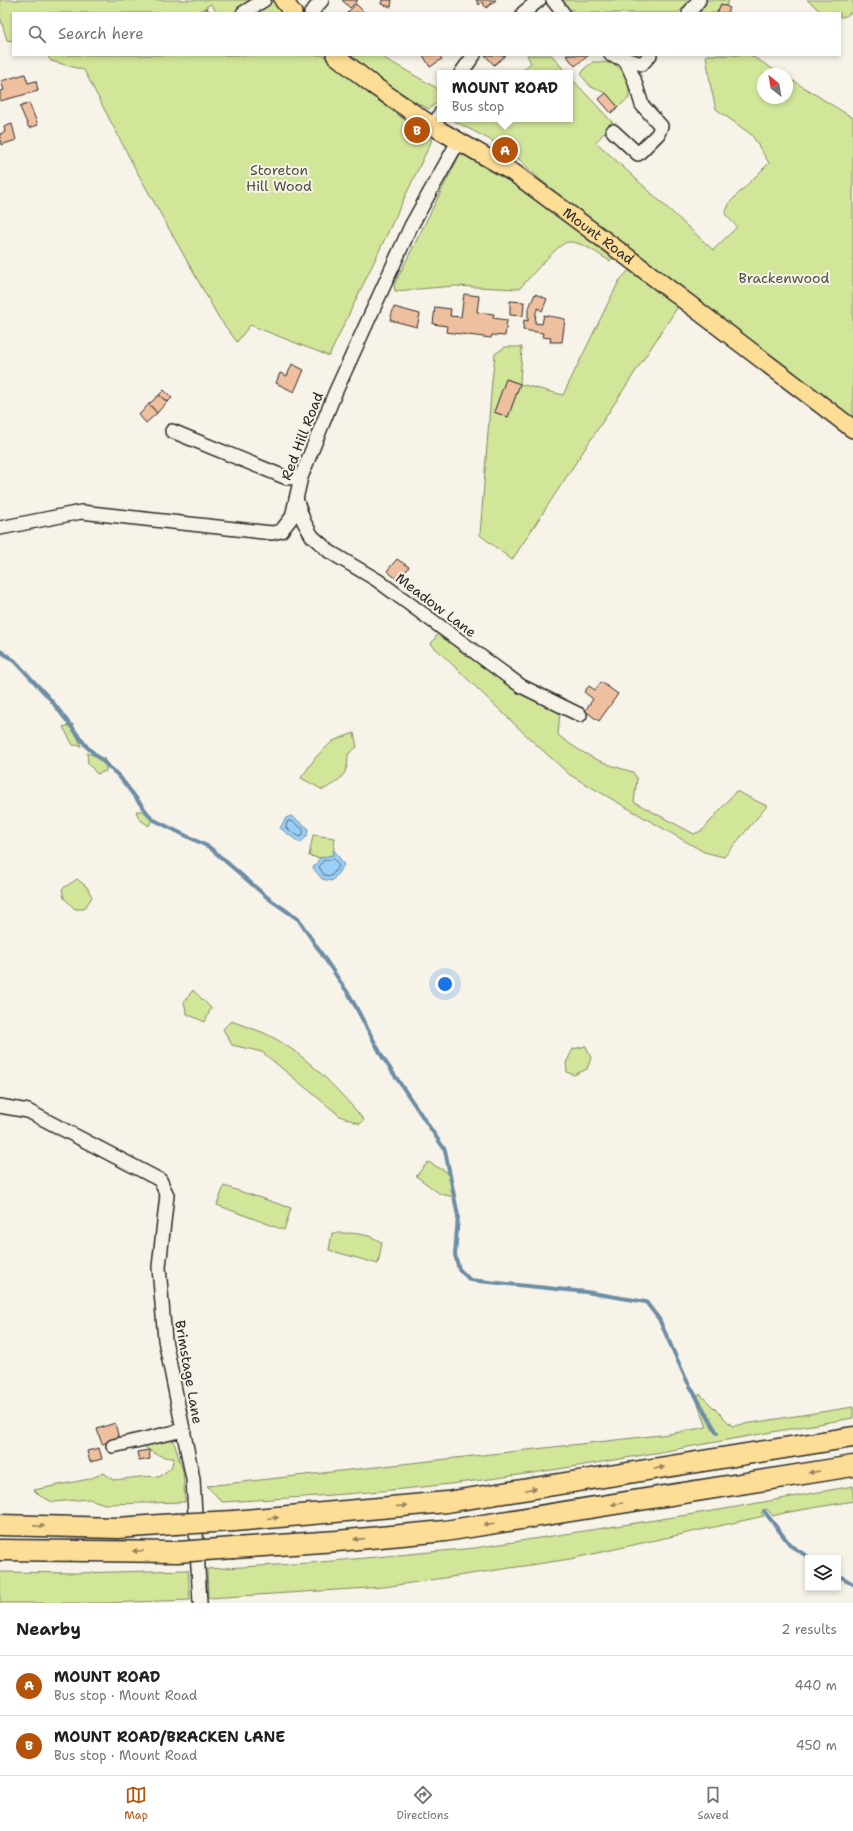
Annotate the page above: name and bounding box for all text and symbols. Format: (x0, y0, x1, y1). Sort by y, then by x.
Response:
search box (12, 12, 841, 56)
icon: search (26, 23, 48, 45)
text: Search here (58, 24, 144, 44)
north arrow (757, 68, 793, 104)
popup (437, 70, 573, 122)
text: MOUNT ROAD (452, 78, 558, 98)
text: Bus stop (452, 98, 504, 115)
pin: B (404, 115, 430, 145)
pin: A (492, 135, 518, 165)
park label: Storeton Hill Wood (246, 161, 312, 195)
street label: Mount Road (559, 203, 638, 268)
park label: Brackenwood (739, 269, 830, 287)
street label: Red Hill Road (277, 389, 327, 483)
street label: Meadow Lane (392, 569, 480, 641)
your location (435, 974, 455, 994)
street label: Brimstage Lane (171, 1319, 207, 1425)
one-way arrow (653, 1465, 665, 1471)
one-way arrow (808, 1470, 821, 1476)
one-way arrow (525, 1485, 537, 1491)
one-way arrow (611, 1501, 623, 1507)
one-way arrow (396, 1503, 408, 1509)
one-way arrow (267, 1514, 279, 1521)
one-way arrow (482, 1521, 495, 1527)
one-way arrow (33, 1523, 46, 1529)
one-way arrow (353, 1536, 365, 1542)
one-way arrow (131, 1548, 144, 1554)
map controls (805, 1555, 841, 1591)
button: layers (805, 1555, 841, 1591)
text: Nearby (16, 1618, 81, 1640)
text: 2 results (781, 1621, 837, 1638)
text: MOUNT ROAD (54, 1667, 160, 1687)
text: A (24, 1677, 34, 1694)
text: 440 m (795, 1677, 837, 1694)
text: Bus stop · Mount Road (54, 1687, 197, 1704)
text: MOUNT ROAD/BRACKEN LANE (54, 1727, 285, 1747)
text: B (25, 1737, 33, 1754)
text: 450 m (796, 1737, 837, 1754)
text: Bus stop · Mount Road (54, 1747, 197, 1764)
tab: Map (124, 1784, 148, 1823)
tab: Directions (396, 1784, 449, 1823)
tab: Saved (697, 1784, 729, 1823)

